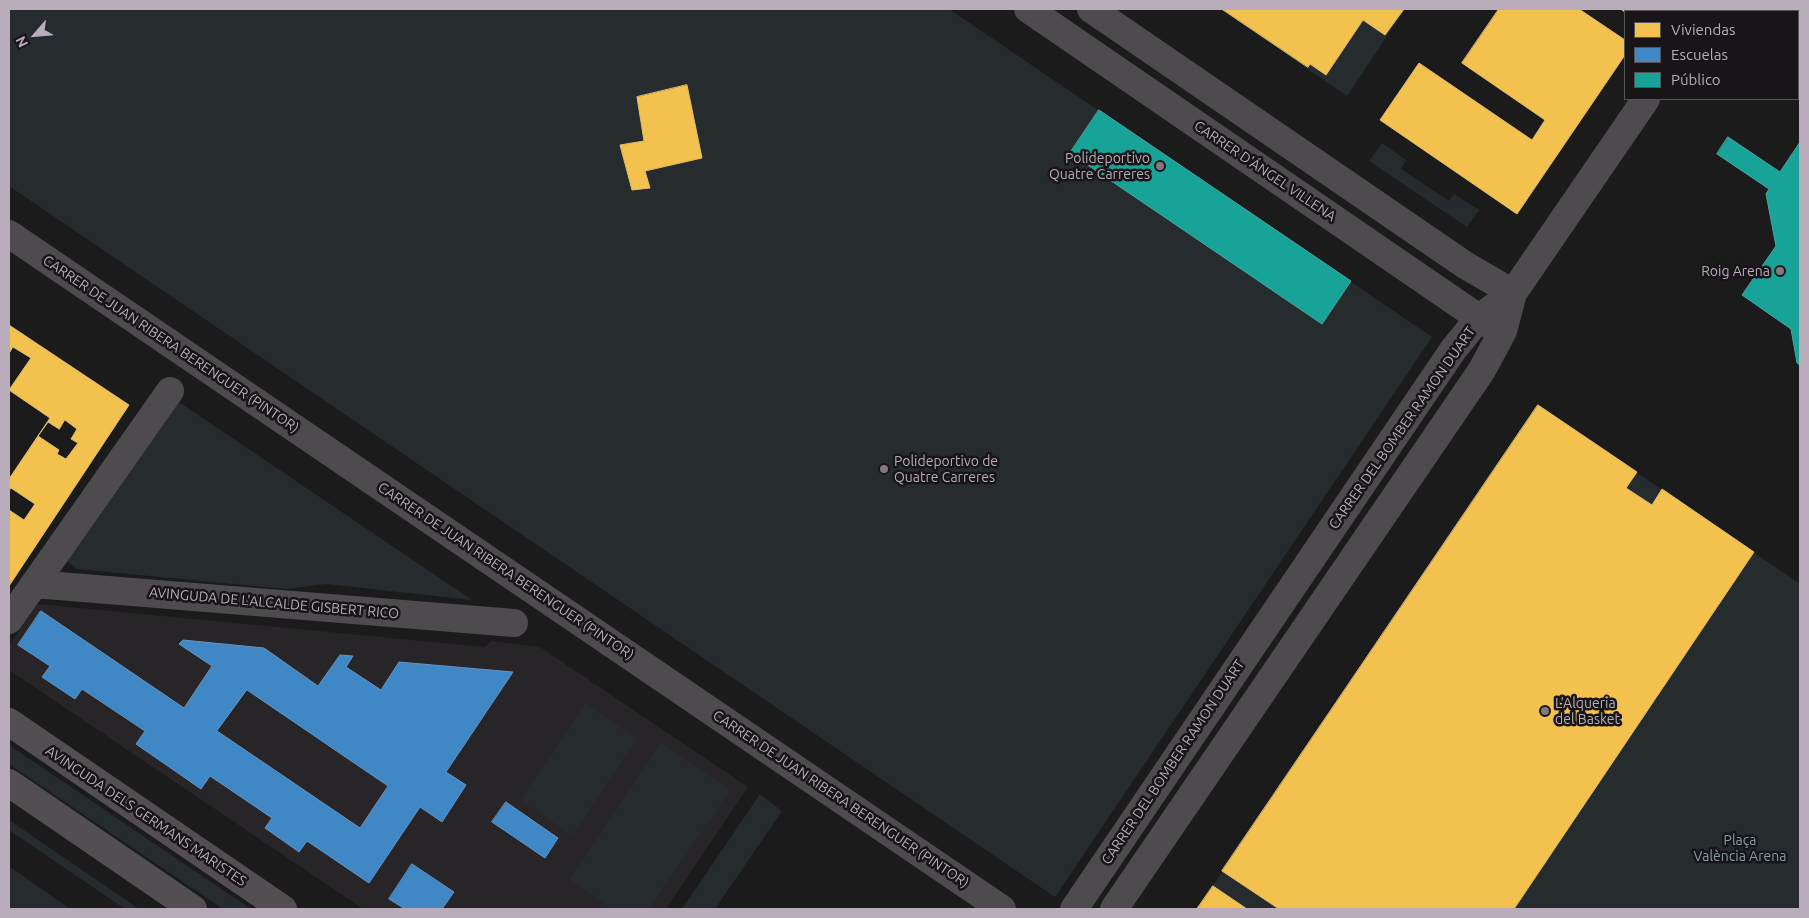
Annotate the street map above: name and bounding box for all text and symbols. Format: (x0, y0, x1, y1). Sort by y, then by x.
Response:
north arrow (10, 10, 60, 60)
legend (1624, 10, 1799, 100)
text: Viviendas (1671, 21, 1735, 38)
text: N (12, 34, 31, 50)
text: Escuelas (1671, 46, 1728, 63)
text: Público (1671, 71, 1721, 88)
street label: CARRER D'ÁNGEL VILLENA (1191, 117, 1339, 225)
place label: Polideportivo Quatre Carreres (1049, 150, 1150, 182)
marker: Polideportivo Quatre Carreres (1154, 160, 1166, 172)
street label: CARRER DE JUAN RIBERA BERENGUER (PINTOR) (40, 252, 302, 436)
place label: Roig Arena (1701, 263, 1770, 279)
marker: Roig Arena (1774, 265, 1786, 277)
street label: CARRER DEL BOMBER RAMON DUART (1325, 323, 1479, 533)
place label: Polideportivo de Quatre Carreres (894, 453, 998, 486)
marker: Polideportivo de Quatre Carreres (878, 463, 890, 475)
street label: CARRER DE JUAN RIBERA BERENGUER (PINTOR) (375, 479, 637, 663)
street label: AVINGUDA DE L'ALCALDE GISBERT RICO (148, 584, 400, 622)
street label: CARRER DEL BOMBER RAMON DUART (1098, 656, 1248, 868)
place label: L'Alqueria del Basket (1555, 695, 1620, 728)
marker: L'Alqueria del Basket (1539, 705, 1551, 717)
street label: CARRER DE JUAN RIBERA BERENGUER (PINTOR) (710, 707, 972, 891)
street label: AVINGUDA DELS GERMANS MARISTES (42, 742, 250, 890)
park label: Plaça València Arena (1694, 832, 1786, 864)

